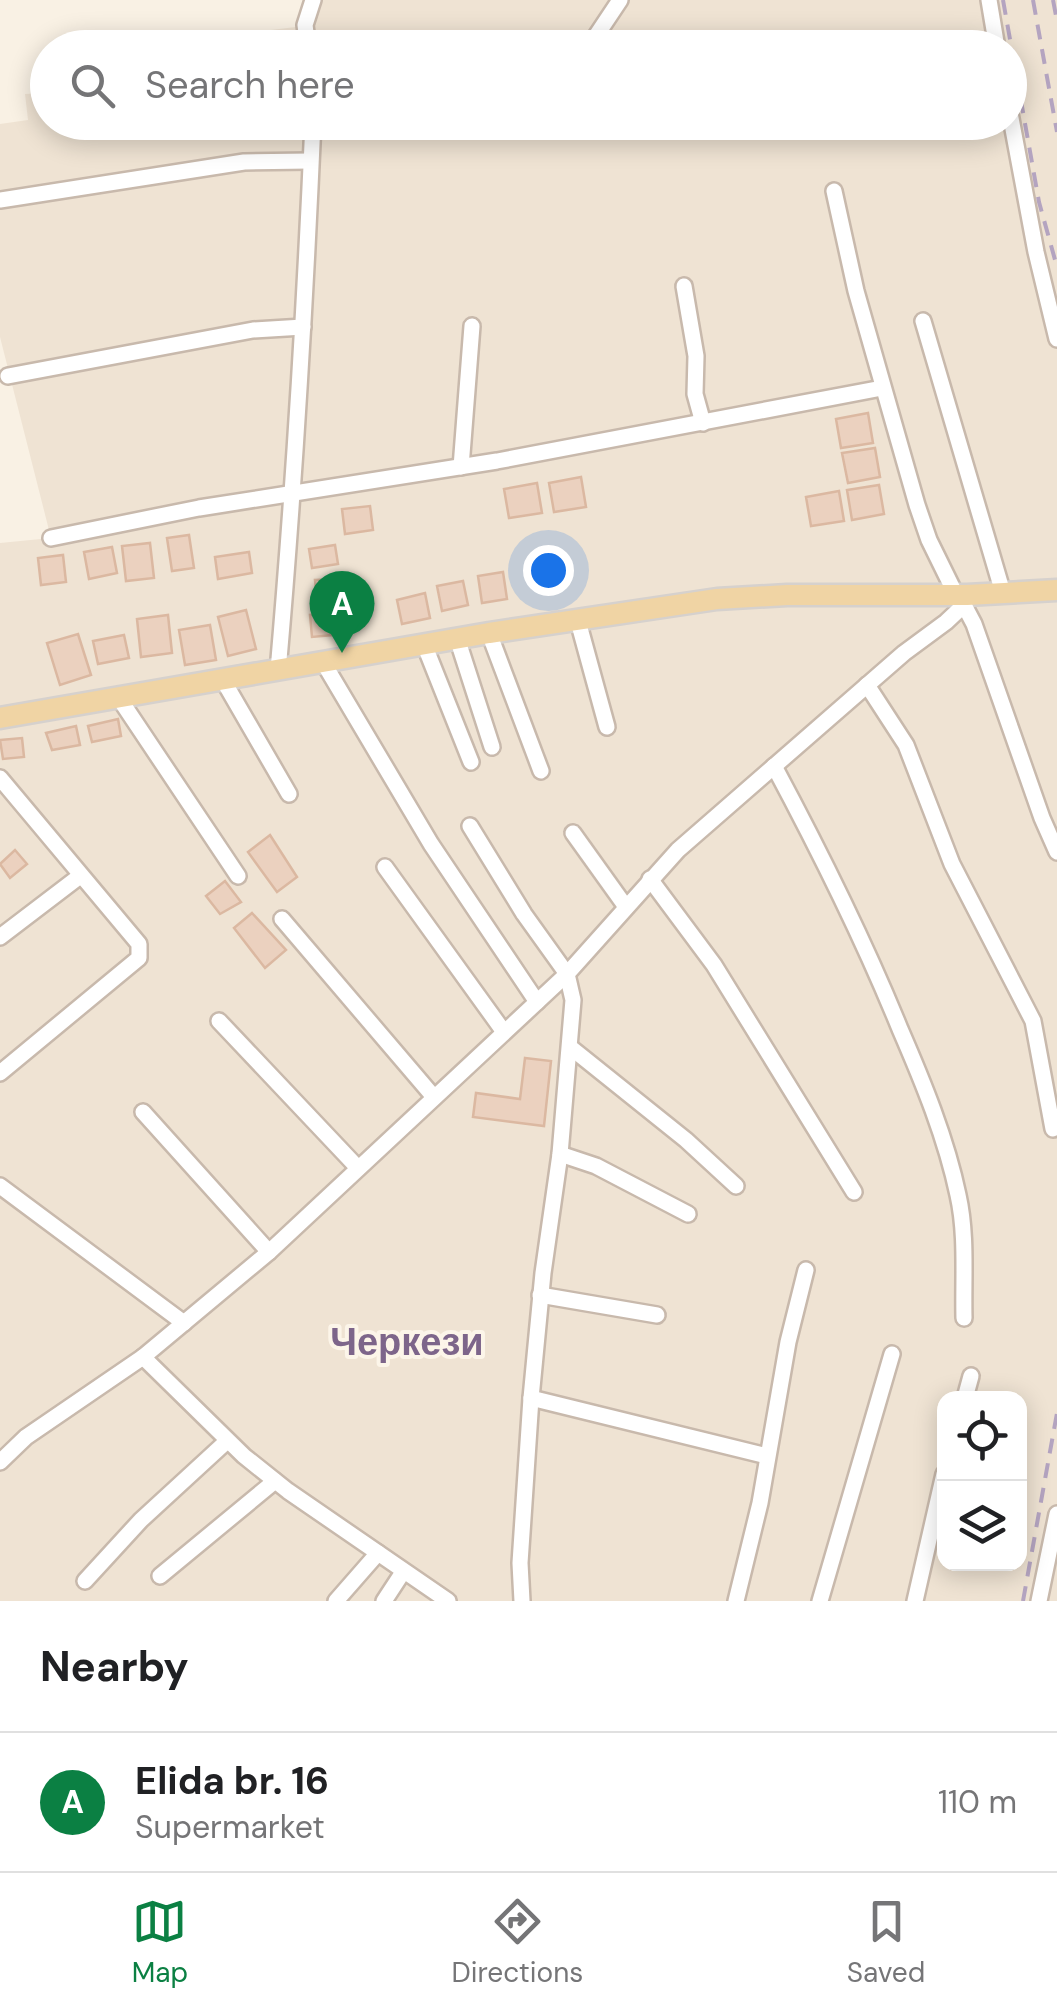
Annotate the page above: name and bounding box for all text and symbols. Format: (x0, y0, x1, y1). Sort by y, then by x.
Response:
search box (30, 30, 1027, 140)
icon: search (65, 58, 120, 113)
text: Search here (145, 60, 355, 110)
your location (523, 545, 574, 596)
pin: A (310, 570, 374, 653)
district label: Черкези (330, 1317, 484, 1367)
map controls (937, 1391, 1027, 1571)
button: locate (937, 1391, 1027, 1481)
button: layers (937, 1481, 1027, 1571)
text: Nearby (40, 1639, 189, 1694)
text: Elida br. 16 (135, 1756, 329, 1806)
text: A (61, 1781, 84, 1823)
text: 110 m (938, 1781, 1017, 1823)
text: Supermarket (135, 1806, 325, 1848)
tab: Map (132, 1894, 188, 1991)
tab: Directions (452, 1894, 583, 1991)
tab: Saved (847, 1894, 925, 1991)

